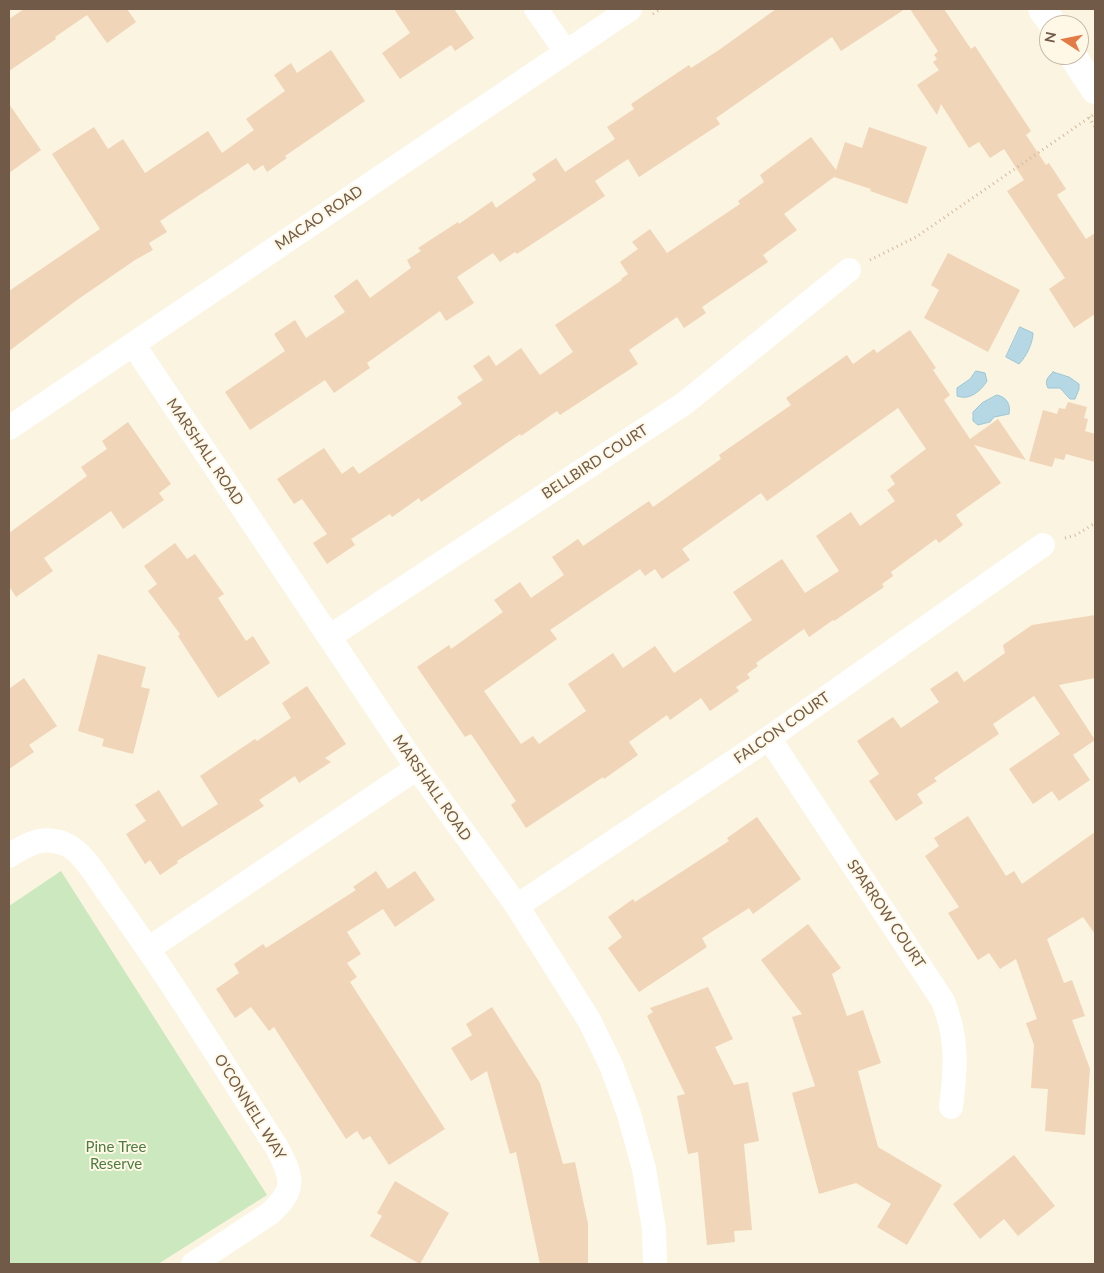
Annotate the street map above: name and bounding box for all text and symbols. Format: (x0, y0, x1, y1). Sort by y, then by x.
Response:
north arrow (1039, 15, 1089, 65)
text: N (1040, 30, 1059, 44)
street label: MACAO ROAD (272, 182, 366, 254)
street label: MARSHALL ROAD (163, 395, 247, 509)
street label: BELLBIRD COURT (538, 421, 652, 503)
street label: FALCON COURT (731, 688, 833, 768)
street label: MARSHALL ROAD (389, 732, 475, 844)
street label: SPARROW COURT (843, 856, 929, 972)
street label: O'CONNELL WAY (210, 1051, 290, 1163)
park label: Pine Tree Reserve (86, 1138, 146, 1173)

